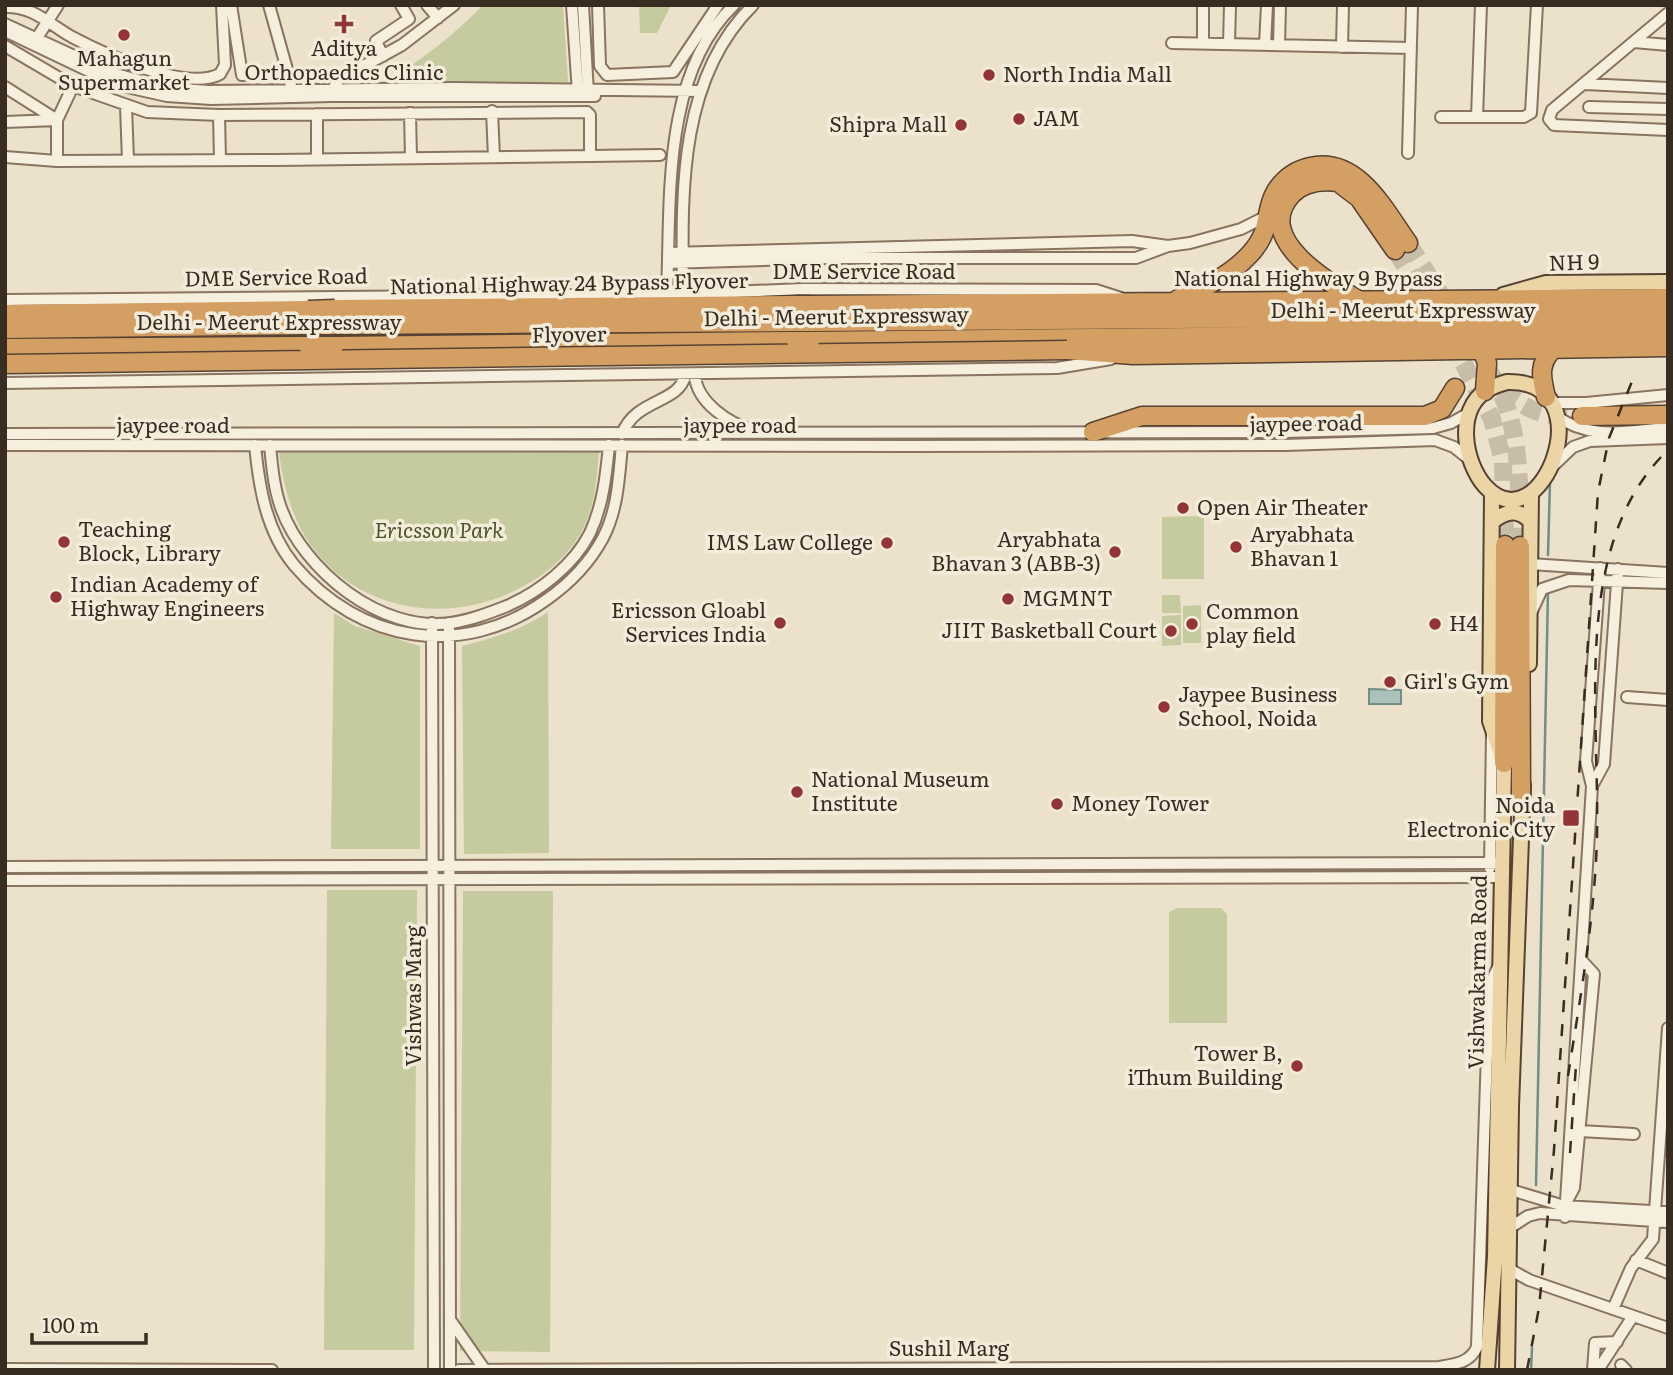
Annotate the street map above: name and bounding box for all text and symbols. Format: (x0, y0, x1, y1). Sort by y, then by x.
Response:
marker: Aditya Orthopaedics Clinic (334, 14, 354, 34)
marker: Mahagun Supermarket (116, 27, 132, 43)
place label: Aditya Orthopaedics Clinic (244, 31, 444, 86)
place label: Mahagun Supermarket (58, 41, 190, 96)
place label: North India Mall (1003, 57, 1172, 88)
marker: North India Mall (981, 67, 997, 83)
place label: JAM (1033, 101, 1080, 132)
place label: Shipra Mall (829, 107, 947, 138)
marker: JAM (1011, 111, 1027, 127)
marker: Shipra Mall (953, 117, 969, 133)
street label: NH 9 (1548, 244, 1600, 277)
street label: DME Service Road (772, 254, 956, 285)
street label: DME Service Road (184, 258, 368, 293)
street label: National Highway 9 Bypass (1174, 261, 1442, 292)
street label: National Highway 24 Bypass Flyover (389, 263, 749, 300)
street label: Delhi - Meerut Expressway (1270, 293, 1537, 324)
street label: Delhi - Meerut Expressway (703, 297, 970, 332)
street label: Delhi - Meerut Expressway (136, 305, 403, 336)
street label: Flyover (531, 316, 607, 349)
street label: jaypee road (1249, 405, 1363, 438)
street label: jaypee road (116, 408, 230, 439)
street label: jaypee road (683, 408, 797, 439)
place label: Open Air Theater (1197, 490, 1368, 521)
marker: Open Air Theater (1175, 500, 1191, 516)
place label: Teaching Block, Library (78, 512, 222, 567)
park label: Ericsson Park (375, 513, 504, 544)
place label: Aryabhata Bhavan 1 (1250, 517, 1355, 572)
place label: Aryabhata Bhavan 3 (ABB-3) (931, 522, 1102, 577)
place label: IMS Law College (707, 525, 873, 556)
marker: Teaching Block, Library (56, 534, 72, 550)
marker: IMS Law College (879, 535, 895, 551)
marker: Aryabhata Bhavan 1 (1228, 539, 1244, 555)
marker: Aryabhata Bhavan 3 (ABB-3) (1107, 544, 1123, 560)
place label: Indian Academy of Highway Engineers (70, 567, 264, 622)
place label: MGMNT (1022, 581, 1113, 612)
marker: Indian Academy of Highway Engineers (48, 589, 64, 605)
marker: MGMNT (1000, 591, 1016, 607)
place label: Ericsson Gloabl Services India (611, 593, 767, 648)
place label: Common play field (1206, 594, 1299, 649)
place label: H4 (1449, 606, 1479, 637)
place label: JIIT Basketball Court (941, 613, 1158, 644)
marker: Ericsson Gloabl Services India (772, 615, 788, 631)
marker: Common play field (1184, 616, 1200, 632)
marker: H4 (1427, 616, 1443, 632)
marker: JIIT Basketball Court (1163, 623, 1179, 639)
place label: Girl's Gym (1404, 664, 1509, 695)
marker: Girl's Gym (1382, 674, 1398, 690)
place label: Jaypee Business School, Noida (1178, 677, 1337, 732)
marker: Jaypee Business School, Noida (1156, 699, 1172, 715)
place label: National Museum Institute (811, 762, 990, 817)
marker: National Museum Institute (789, 784, 805, 800)
place label: Money Tower (1071, 786, 1209, 817)
place label: Noida Electronic City (1407, 788, 1556, 843)
marker: Money Tower (1049, 796, 1065, 812)
marker: Noida Electronic City (1561, 808, 1581, 828)
street label: Vishwakarma Road (1458, 874, 1493, 1070)
street label: Vishwas Marg (396, 925, 427, 1066)
place label: Tower B, iThum Building (1128, 1036, 1283, 1091)
marker: Tower B, iThum Building (1289, 1058, 1305, 1074)
scale bar (32, 1302, 145, 1346)
text: 100 m (42, 1308, 99, 1339)
street label: Sushil Marg (889, 1331, 1010, 1362)

